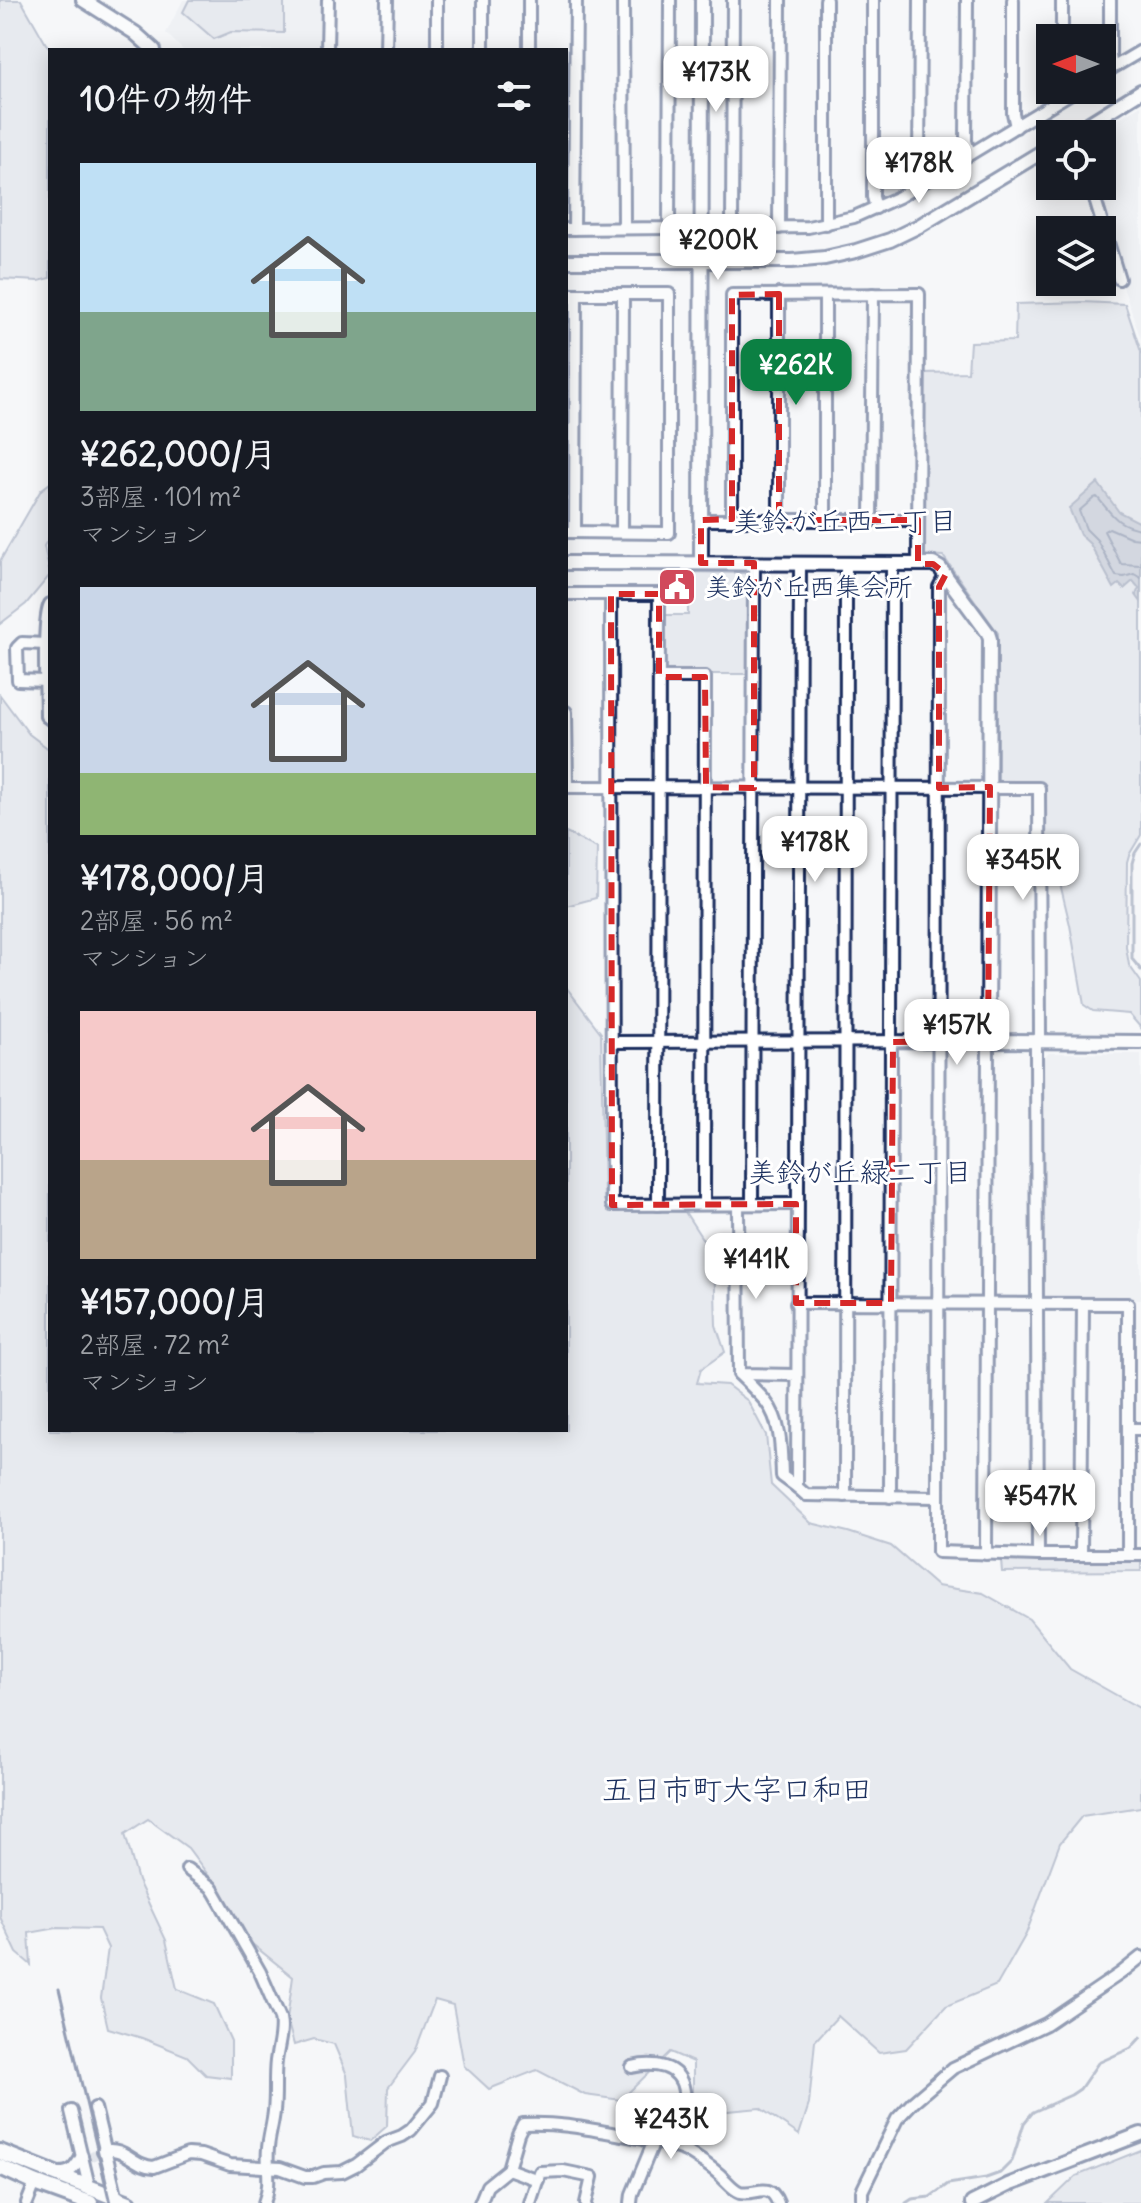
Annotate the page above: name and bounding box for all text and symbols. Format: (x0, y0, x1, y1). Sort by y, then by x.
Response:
north arrow (1036, 24, 1116, 104)
map controls (1036, 24, 1116, 296)
pin: ¥173K (660, 46, 772, 114)
text: ¥173K (681, 55, 751, 88)
icon: filters (492, 74, 536, 118)
text: 10件の物件 (80, 77, 252, 120)
button: locate (1036, 120, 1116, 200)
pin: ¥178K (863, 137, 975, 205)
text: ¥178K (884, 146, 954, 179)
pin: ¥200K (662, 214, 774, 282)
icon: home (236, 215, 380, 359)
button: layers (1036, 216, 1116, 296)
text: ¥200K (678, 223, 758, 256)
pin: ¥262K (740, 339, 852, 407)
text: ¥262K (759, 348, 833, 381)
text: ¥262,000/月 (80, 432, 277, 475)
text: 3部屋 · 101 m² (80, 480, 241, 513)
district label: 美鈴が丘西二丁目 (733, 503, 957, 539)
text: マンション (80, 517, 209, 550)
public building icon: 美鈴が丘西集会所 (656, 566, 698, 608)
place label: 美鈴が丘西集会所 (705, 570, 913, 603)
icon: home (236, 639, 380, 783)
pin: ¥178K (759, 816, 871, 884)
text: ¥178K (780, 825, 850, 858)
pin: ¥345K (967, 834, 1079, 902)
text: ¥345K (985, 843, 1061, 876)
text: ¥178,000/月 (80, 856, 270, 899)
text: 2部屋 · 56 m² (80, 904, 233, 937)
text: マンション (80, 941, 209, 974)
pin: ¥157K (901, 999, 1013, 1067)
text: ¥157K (922, 1008, 992, 1041)
icon: home (236, 1063, 380, 1207)
district label: 美鈴が丘緑二丁目 (748, 1154, 972, 1190)
pin: ¥141K (700, 1233, 812, 1301)
text: ¥141K (723, 1242, 789, 1275)
text: ¥157,000/月 (80, 1280, 270, 1323)
text: 2部屋 · 72 m² (80, 1328, 230, 1361)
text: マンション (80, 1365, 209, 1398)
pin: ¥547K (984, 1470, 1096, 1538)
text: ¥547K (1003, 1479, 1077, 1512)
district label: 五日市町大字口和田 (602, 1770, 872, 1808)
pin: ¥243K (615, 2093, 727, 2161)
text: ¥243K (634, 2102, 708, 2135)

